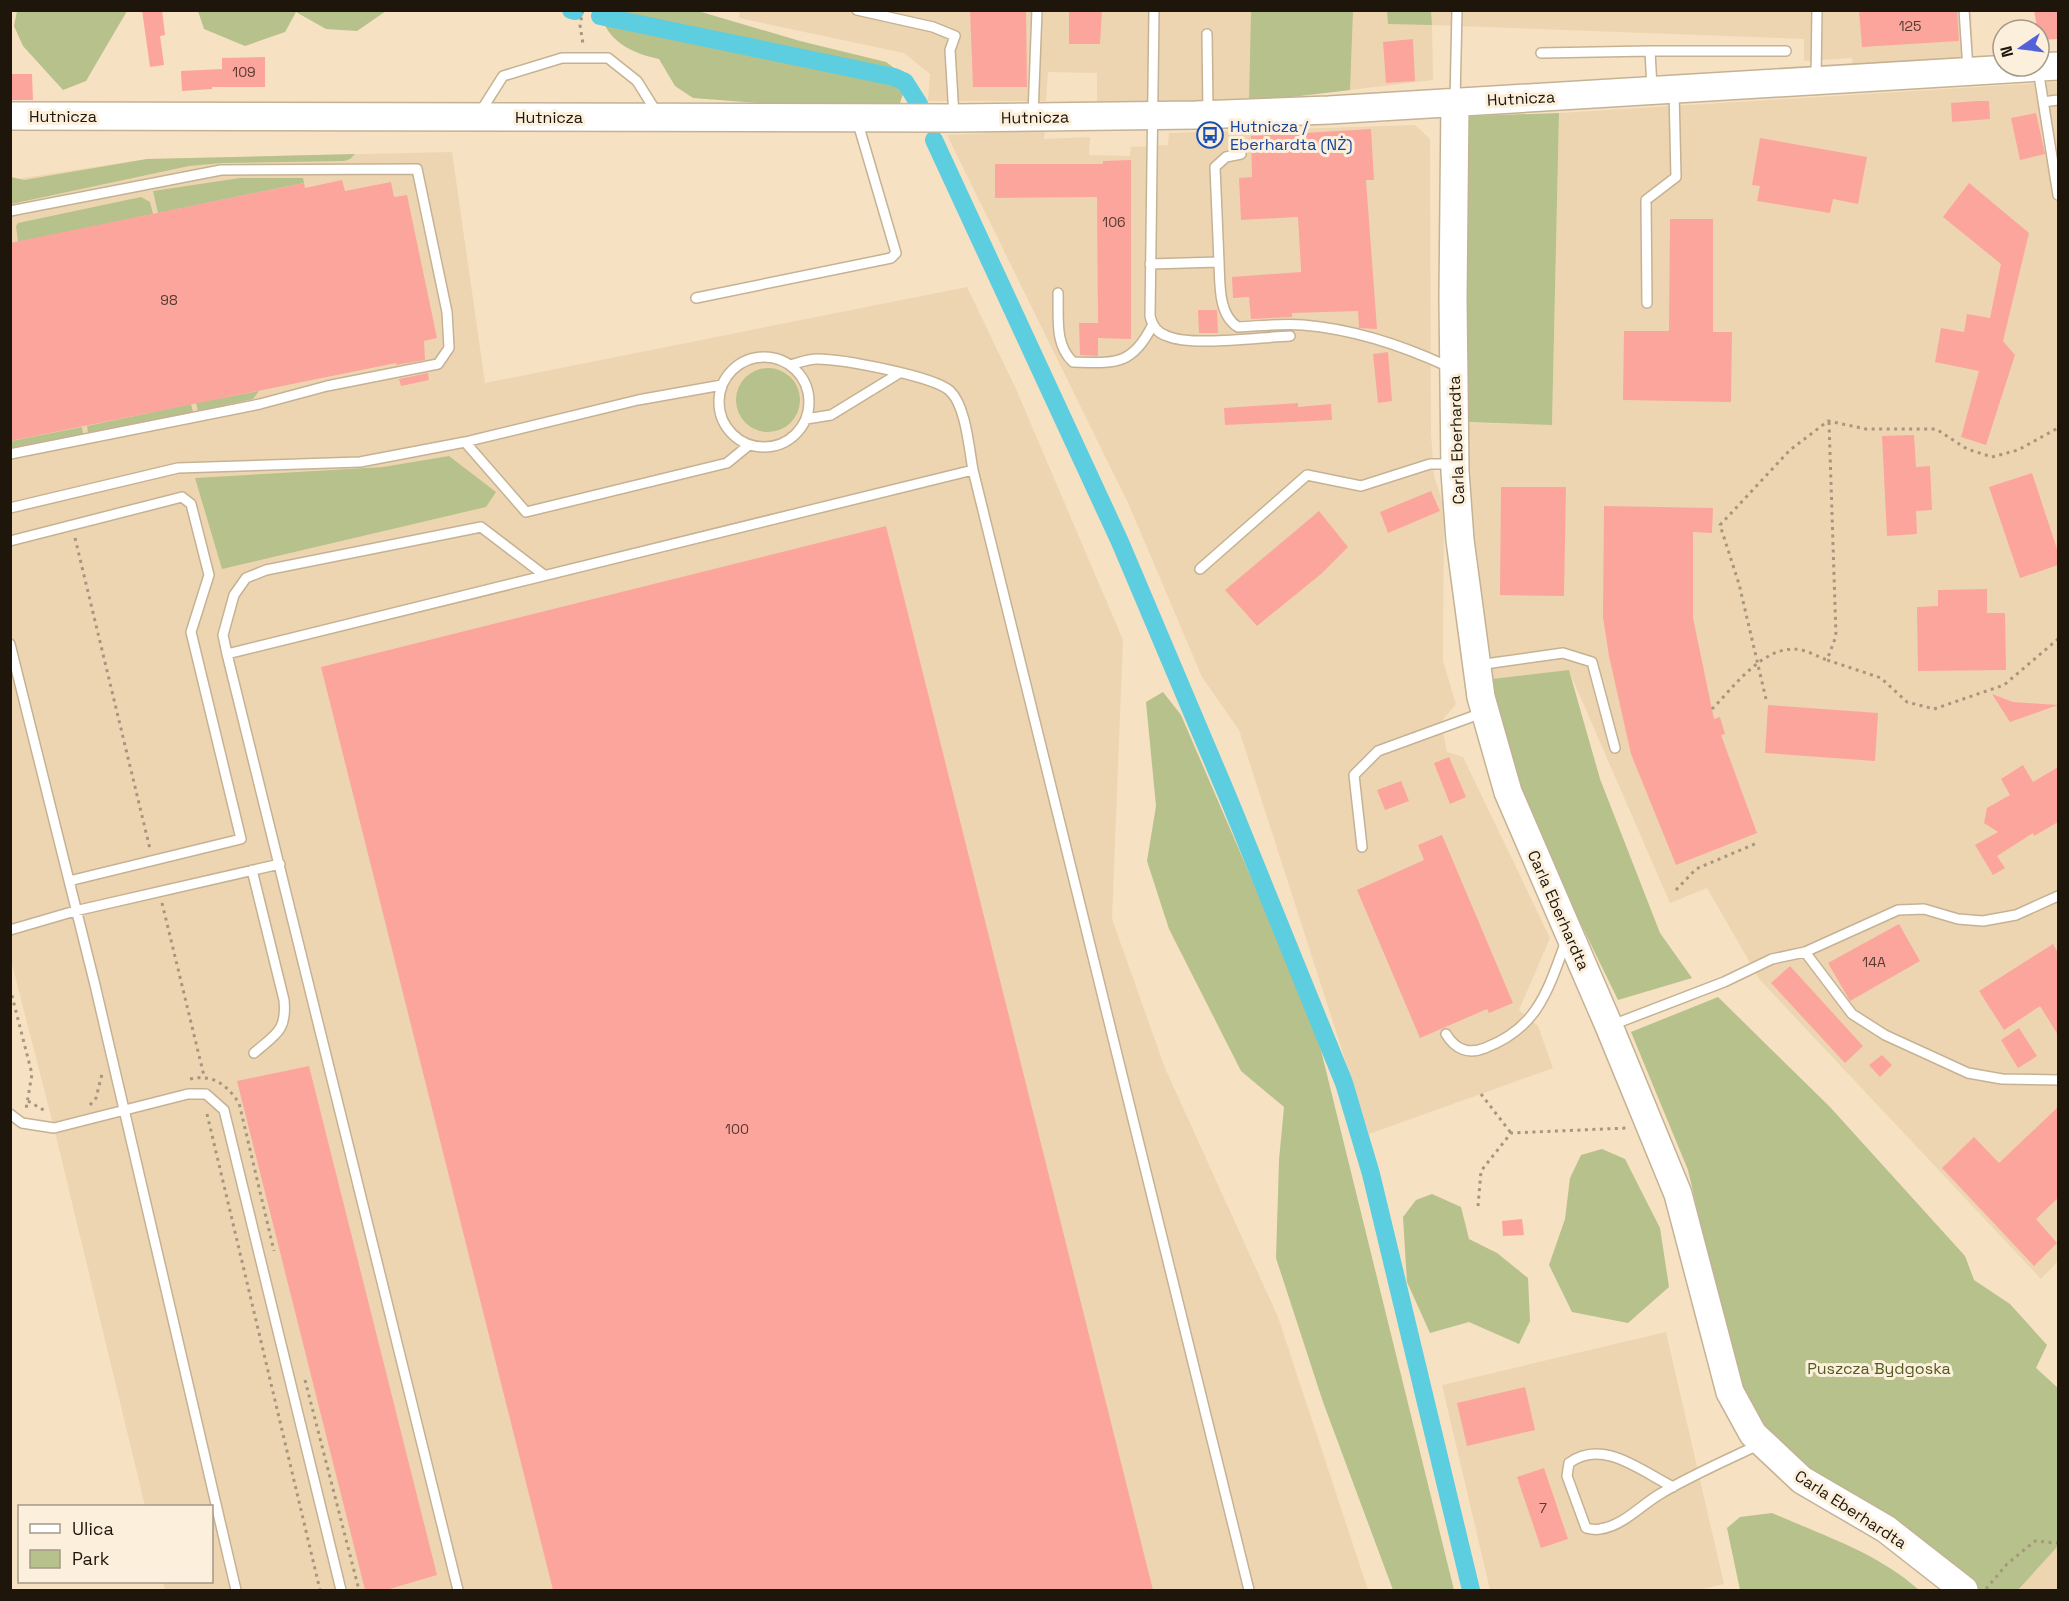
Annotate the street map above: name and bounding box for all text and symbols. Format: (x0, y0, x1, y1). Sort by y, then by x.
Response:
house number: 125 (1899, 17, 1921, 35)
north arrow (1991, 18, 2051, 78)
text: N (1995, 44, 2018, 59)
house number: 109 (232, 63, 256, 81)
street label: Hutnicza (1486, 86, 1556, 111)
street label: Hutnicza (29, 106, 97, 127)
street label: Hutnicza (1001, 106, 1069, 129)
street label: Hutnicza (515, 107, 583, 128)
place label: Hutnicza / Eberhardta (NŻ) (1230, 116, 1352, 155)
bus stop icon: Hutnicza / Eberhardta (NŻ) (1195, 120, 1225, 150)
house number: 106 (1102, 213, 1126, 231)
house number: 98 (160, 291, 178, 309)
street label: Carla Eberhardta (1444, 375, 1469, 505)
street label: Carla Eberhardta (1523, 847, 1594, 973)
house number: 14A (1862, 953, 1886, 971)
house number: 100 (725, 1120, 749, 1138)
park label: Puszcza Bydgoska (1807, 1358, 1951, 1379)
street label: Carla Eberhardta (1791, 1465, 1911, 1553)
house number: 7 (1539, 1499, 1547, 1517)
legend (18, 1505, 213, 1583)
text: Ulica (72, 1517, 114, 1540)
text: Park (72, 1547, 110, 1570)

